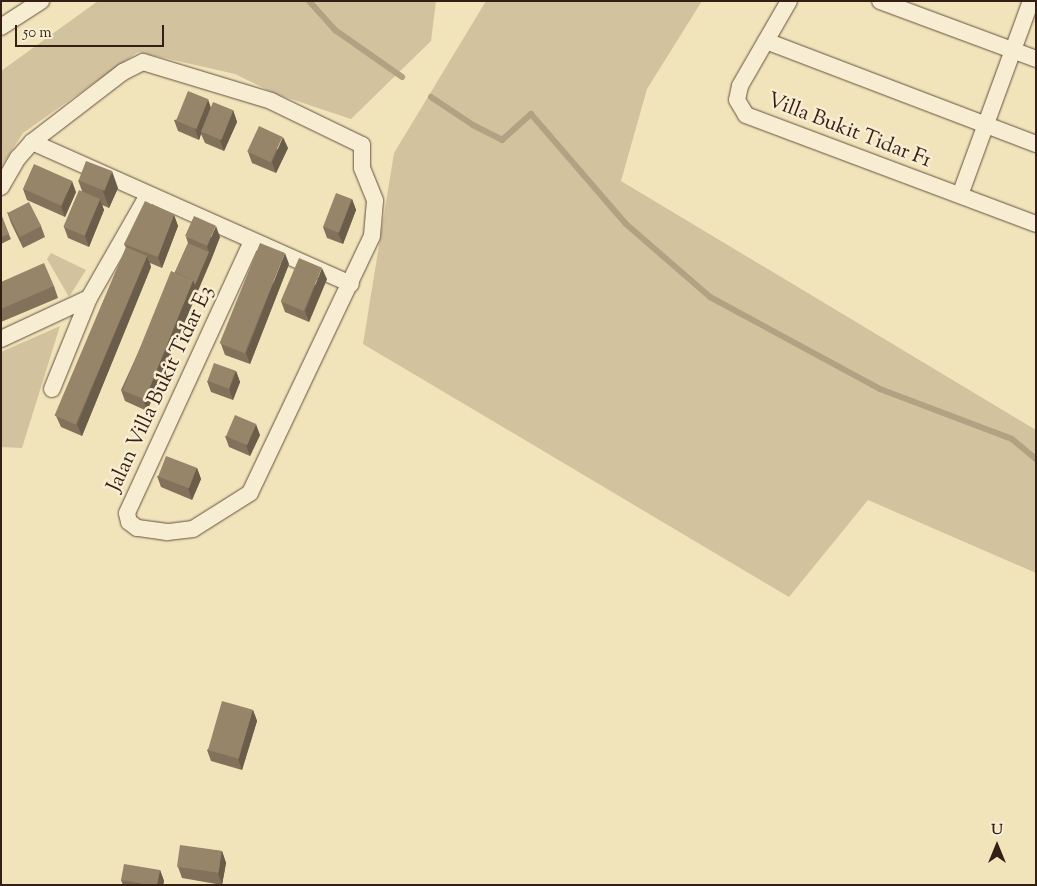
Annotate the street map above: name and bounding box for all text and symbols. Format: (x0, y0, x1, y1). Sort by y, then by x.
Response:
scale bar (18, 15, 166, 47)
text: 50 m (23, 23, 52, 44)
street label: Villa Bukit Tidar F1 (764, 88, 934, 174)
street label: Jalan Villa Bukit Tidar E3 (102, 282, 220, 496)
north arrow (972, 821, 1022, 871)
text: U (991, 821, 1003, 841)

